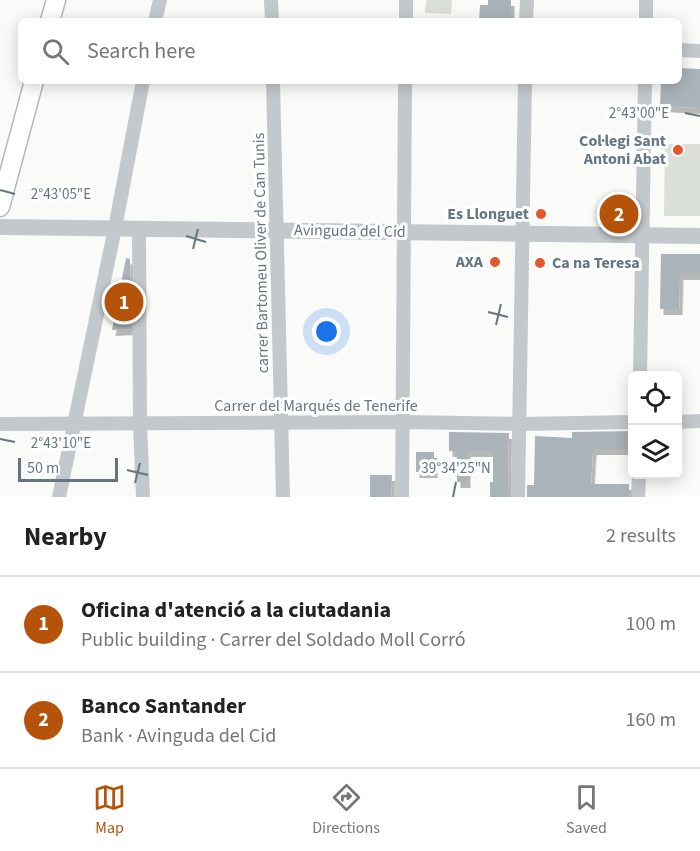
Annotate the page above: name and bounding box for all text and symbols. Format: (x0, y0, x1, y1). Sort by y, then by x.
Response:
search box (18, 18, 682, 84)
icon: search (39, 35, 72, 68)
text: Search here (87, 35, 195, 67)
text: 2°43'00"E (609, 103, 669, 124)
place label: Col·legi Sant Antoni Abat (579, 130, 666, 170)
street label: carrer Bartomeu Oliver de Can Tunis (248, 132, 274, 374)
marker: Col·legi Sant Antoni Abat (671, 143, 685, 157)
text: 2°43'05"E (31, 184, 91, 205)
pin: 2 (600, 192, 638, 236)
place label: Es Llonguet (447, 203, 529, 225)
marker: Es Llonguet (534, 207, 548, 221)
street label: Avinguda del Cid (294, 219, 406, 243)
place label: AXA (455, 251, 484, 273)
place label: Ca na Teresa (552, 252, 640, 274)
marker: AXA (488, 255, 502, 269)
marker: Ca na Teresa (533, 256, 547, 270)
pin: 1 (104, 280, 144, 324)
your location (312, 317, 341, 346)
map controls (628, 371, 682, 479)
button: locate (628, 371, 682, 425)
street label: Carrer del Marqués de Tenerife (214, 395, 418, 417)
button: layers (628, 425, 682, 479)
text: 2°43'10"E (31, 433, 91, 454)
scale bar (18, 455, 118, 483)
text: 50 m (27, 457, 59, 479)
text: 39°34'25"N (421, 458, 491, 479)
text: Nearby (24, 518, 107, 555)
text: 2 results (606, 522, 676, 550)
text: Oficina d'atenció a la ciutadania (81, 594, 391, 626)
text: 1 (38, 610, 49, 638)
text: 100 m (626, 610, 676, 638)
text: Public building · Carrer del Soldado Moll Corró (81, 626, 466, 654)
text: Banco Santander (81, 690, 246, 722)
text: 2 (38, 706, 49, 734)
text: 160 m (626, 706, 676, 734)
text: Bank · Avinguda del Cid (81, 722, 276, 750)
tab: Map (93, 781, 126, 839)
tab: Directions (312, 781, 380, 839)
tab: Saved (566, 781, 607, 839)

